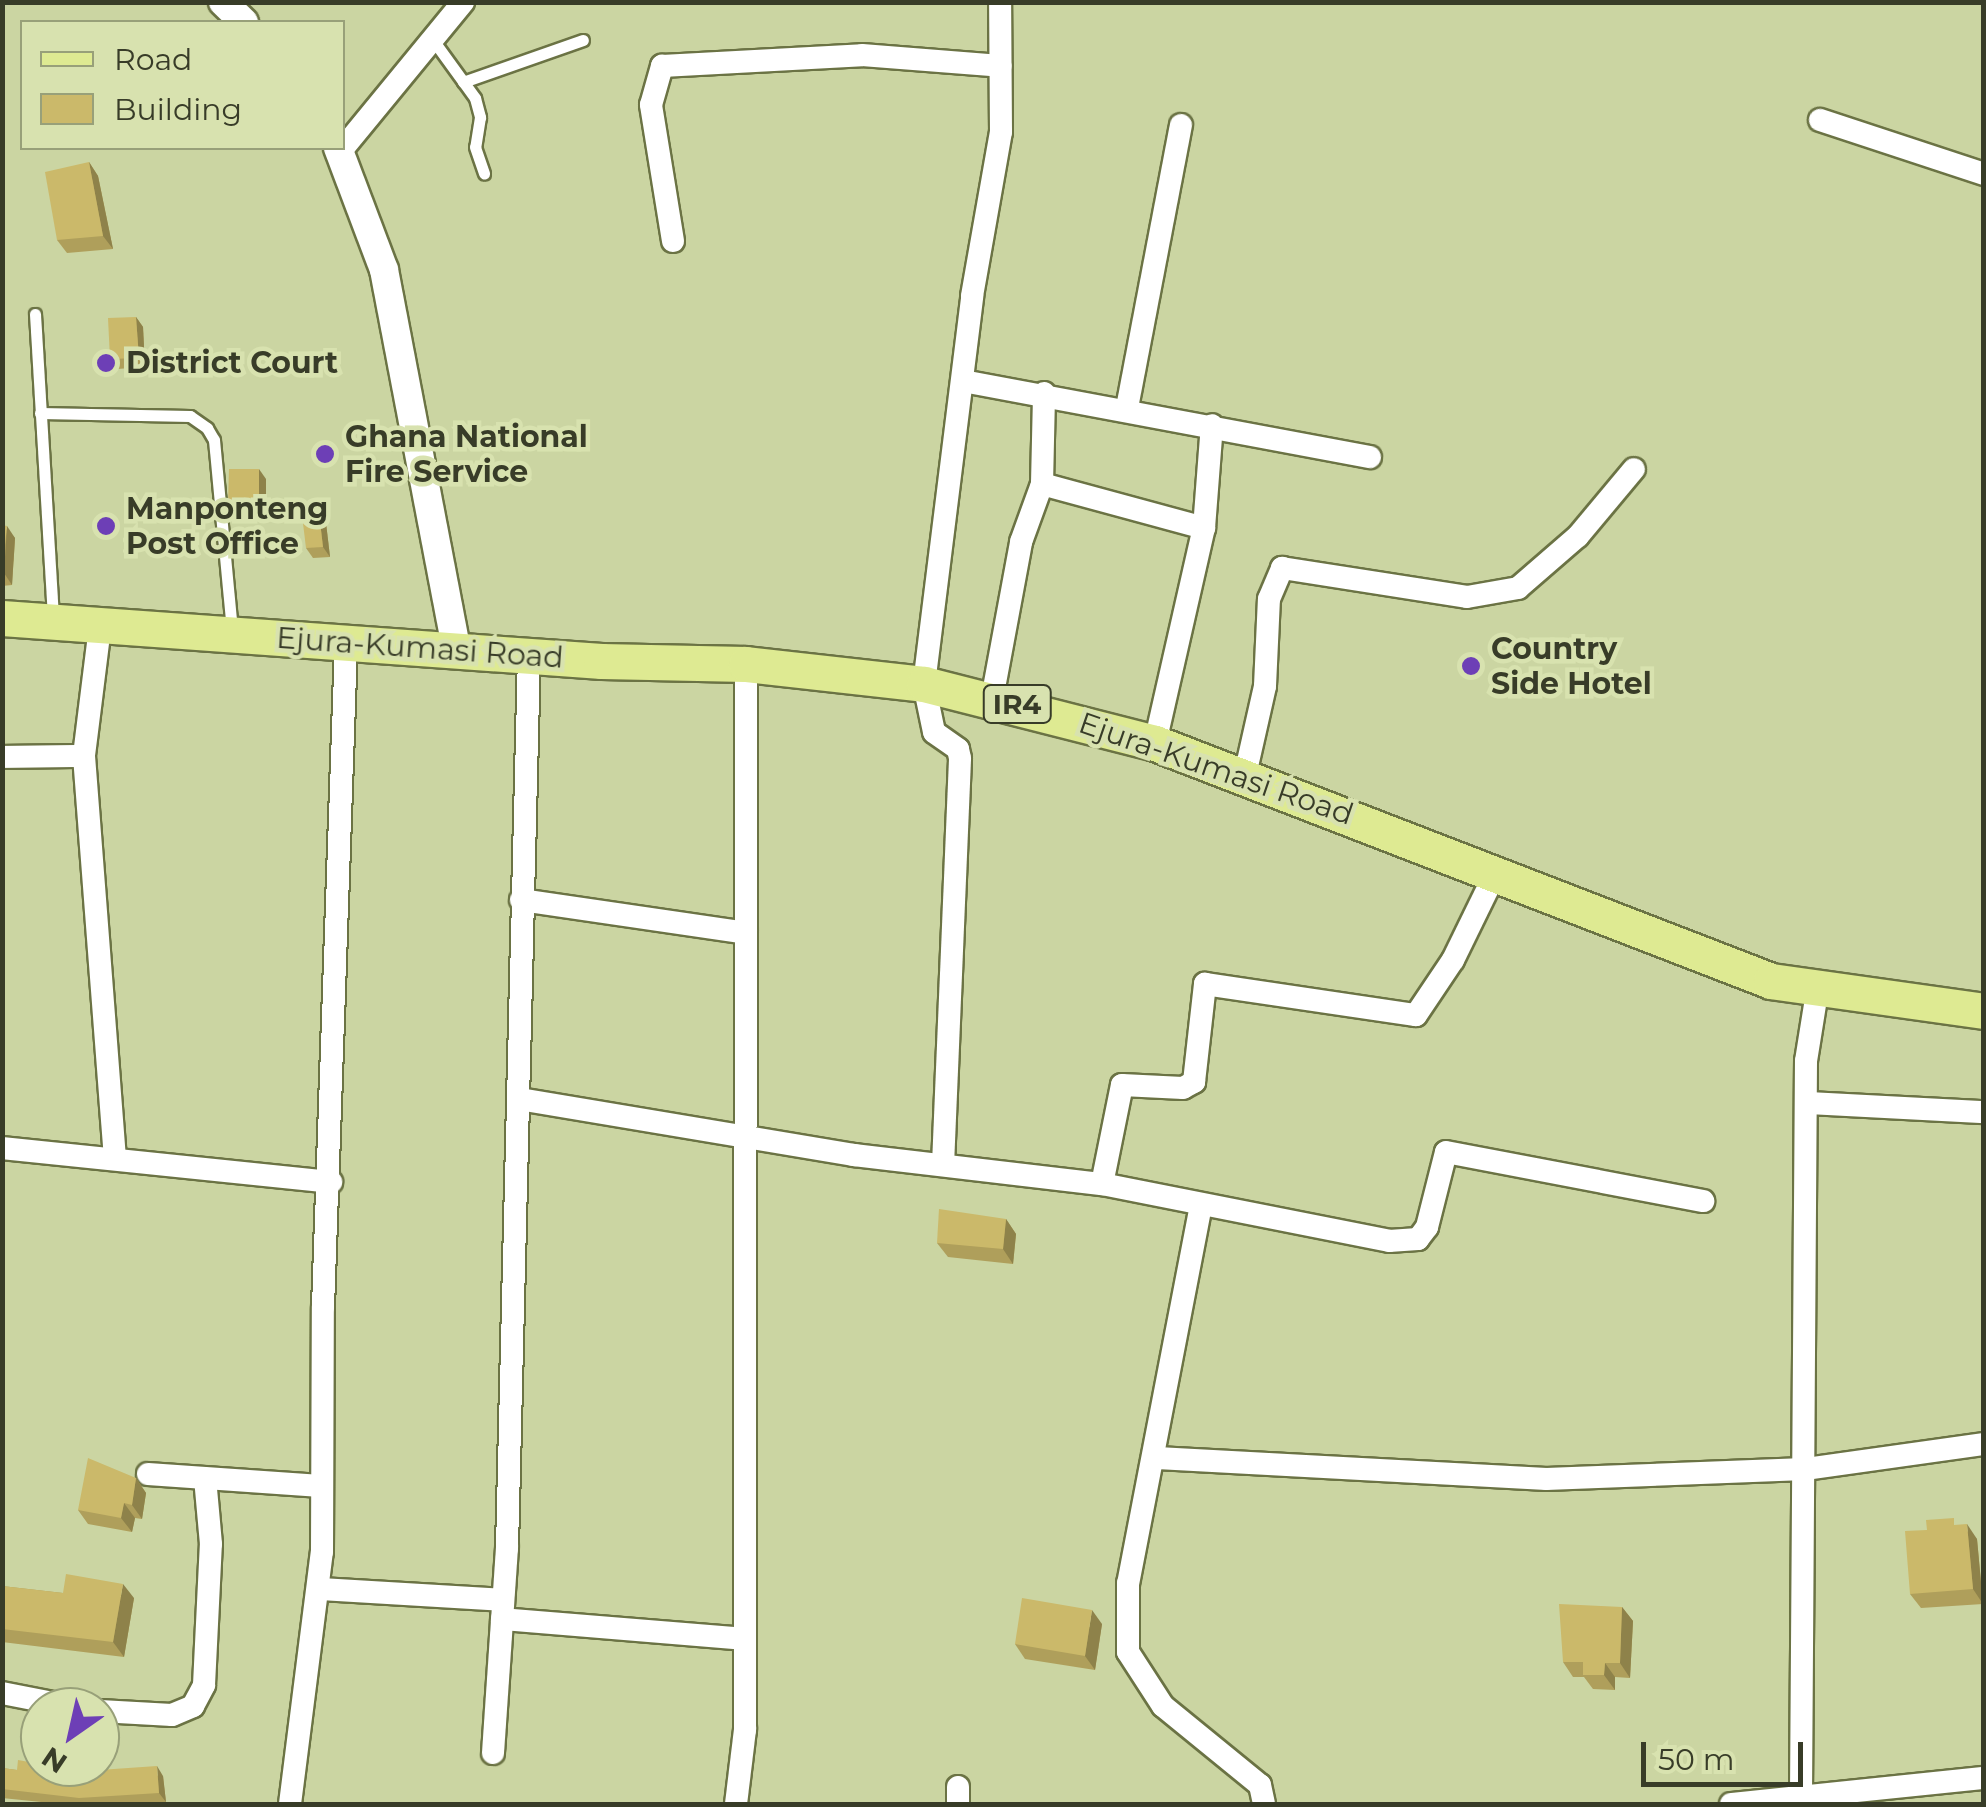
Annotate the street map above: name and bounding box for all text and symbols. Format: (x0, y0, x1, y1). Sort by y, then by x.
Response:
legend (20, 20, 345, 150)
text: Road (114, 41, 192, 78)
text: Building (114, 91, 242, 128)
place label: District Court (126, 345, 338, 381)
marker: District Court (95, 352, 117, 374)
place label: Ghana National Fire Service (345, 419, 588, 490)
marker: Ghana National Fire Service (314, 443, 336, 465)
place label: Manponteng Post Office (126, 491, 328, 562)
marker: Manponteng Post Office (95, 515, 117, 537)
street label: Ejura-Kumasi Road (275, 620, 565, 676)
place label: Country Side Hotel (1491, 631, 1652, 702)
marker: Country Side Hotel (1460, 655, 1482, 677)
road number: IR4 (982, 681, 1052, 727)
street label: Ejura-Kumasi Road (1074, 705, 1358, 833)
north arrow (20, 1687, 120, 1787)
scale bar (1646, 1722, 1808, 1784)
text: N (35, 1740, 73, 1781)
text: 50 m (1658, 1741, 1735, 1778)

